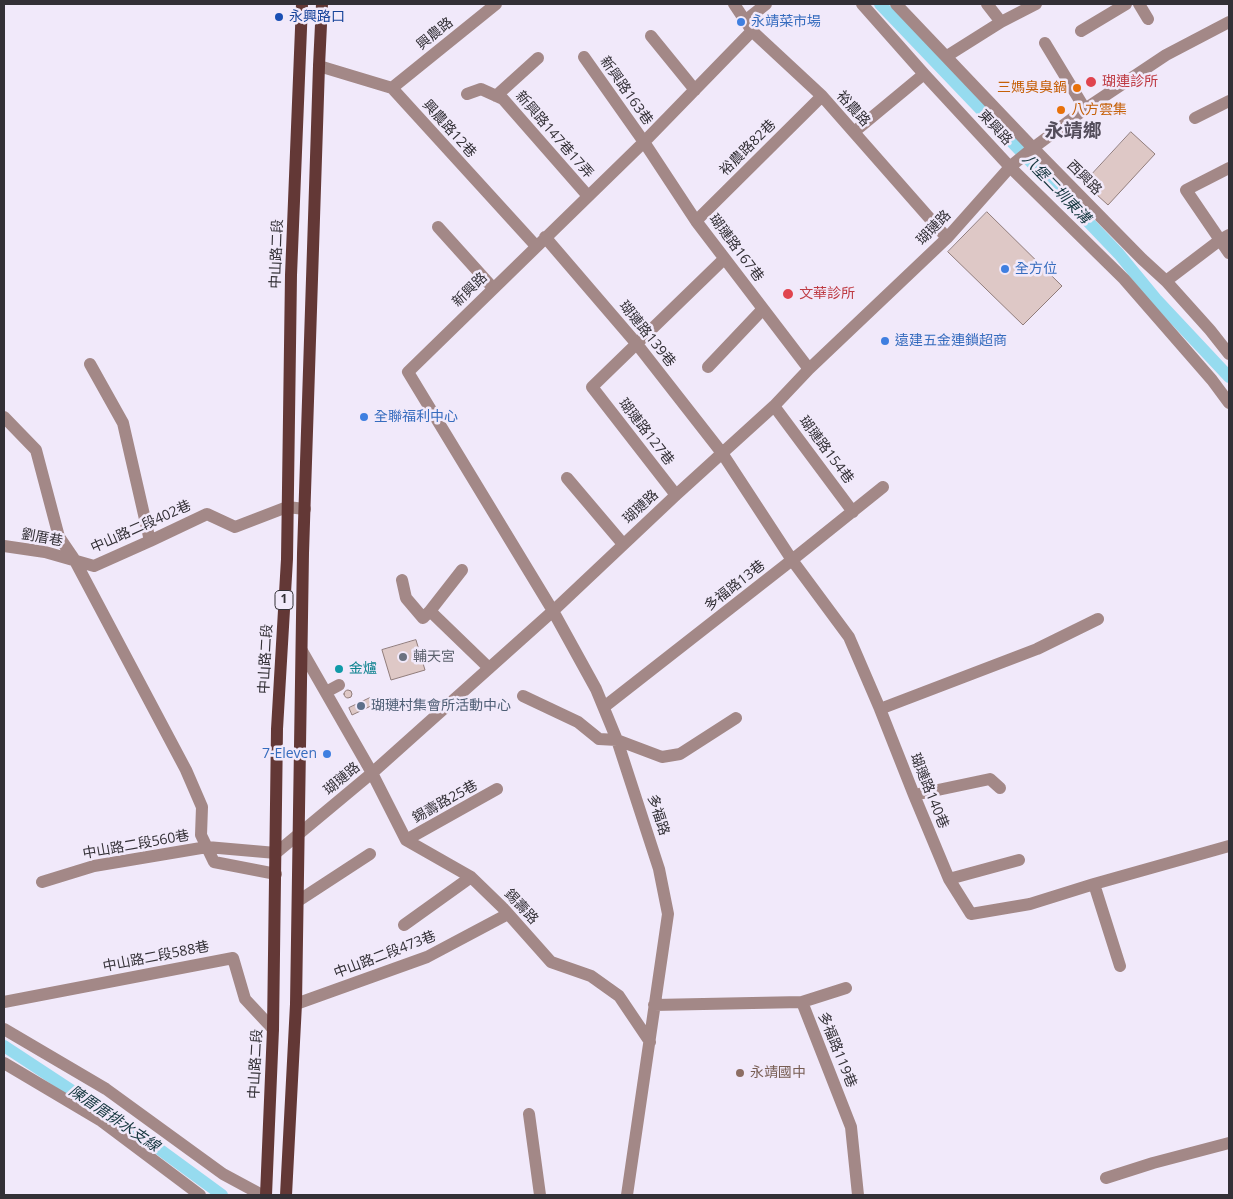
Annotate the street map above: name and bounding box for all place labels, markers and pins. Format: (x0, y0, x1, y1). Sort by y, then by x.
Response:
place label: 永興路口 (289, 9, 345, 25)
marker: 永興路口 (273, 11, 285, 23)
place label: 永靖菜市場 (751, 14, 821, 30)
marker: 永靖菜市場 (735, 16, 747, 28)
place label: 瑚連診所 (1102, 74, 1158, 90)
marker: 瑚連診所 (1084, 75, 1098, 89)
place label: 三媽臭臭鍋 (997, 80, 1067, 96)
marker: 三媽臭臭鍋 (1071, 82, 1083, 94)
place label: 八方雲集 (1071, 102, 1127, 118)
marker: 八方雲集 (1055, 104, 1067, 116)
place label: 全方位 (1015, 261, 1057, 277)
marker: 全方位 (999, 263, 1011, 275)
place label: 文華診所 (799, 286, 855, 302)
marker: 文華診所 (781, 287, 795, 301)
place label: 遠建五金連鎖超商 (895, 333, 1007, 349)
marker: 遠建五金連鎖超商 (879, 335, 891, 347)
place label: 全聯福利中心 (374, 409, 458, 425)
marker: 全聯福利中心 (358, 411, 370, 423)
place label: 輔天宮 (413, 649, 455, 665)
marker: 輔天宮 (397, 651, 409, 663)
place label: 金爐 (349, 661, 377, 677)
marker: 金爐 (333, 663, 345, 675)
place label: 瑚璉村集會所活動中心 (371, 698, 511, 714)
marker: 瑚璉村集會所活動中心 (355, 700, 367, 712)
place label: 7-Eleven (262, 746, 317, 762)
marker: 7-Eleven (321, 748, 333, 760)
place label: 永靖國中 (750, 1065, 806, 1081)
marker: 永靖國中 (734, 1067, 746, 1079)

